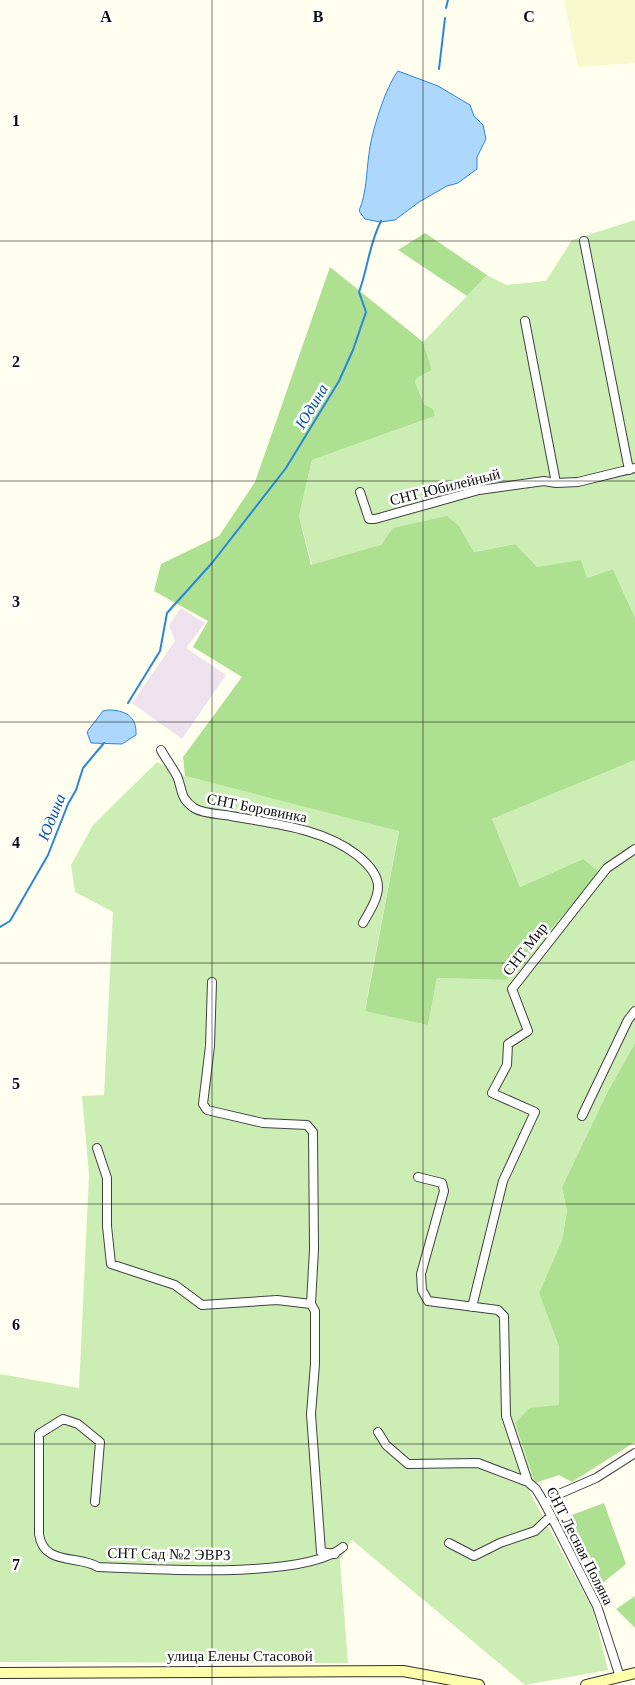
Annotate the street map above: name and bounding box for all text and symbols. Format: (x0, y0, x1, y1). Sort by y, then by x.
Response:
text: A (100, 8, 112, 25)
text: B (313, 8, 324, 25)
text: C (523, 8, 535, 25)
text: 1 (12, 112, 20, 129)
text: 2 (12, 353, 20, 370)
water label: Юдина (291, 381, 331, 432)
street label: СНТ Юбилейный (388, 466, 502, 508)
text: 3 (12, 593, 20, 610)
street label: СНТ Боровинка (206, 790, 309, 826)
water label: Юдина (34, 791, 68, 844)
text: 4 (12, 834, 20, 851)
street label: СНТ Мир (499, 919, 551, 979)
text: 5 (12, 1075, 20, 1092)
text: 6 (12, 1316, 20, 1333)
street label: СНТ Лесная Поляна (543, 1484, 617, 1608)
street label: СНТ Сад №2 ЭВРЗ (107, 1545, 231, 1563)
text: 7 (12, 1556, 20, 1573)
street label: улица Елены Стасовой (167, 1648, 313, 1664)

